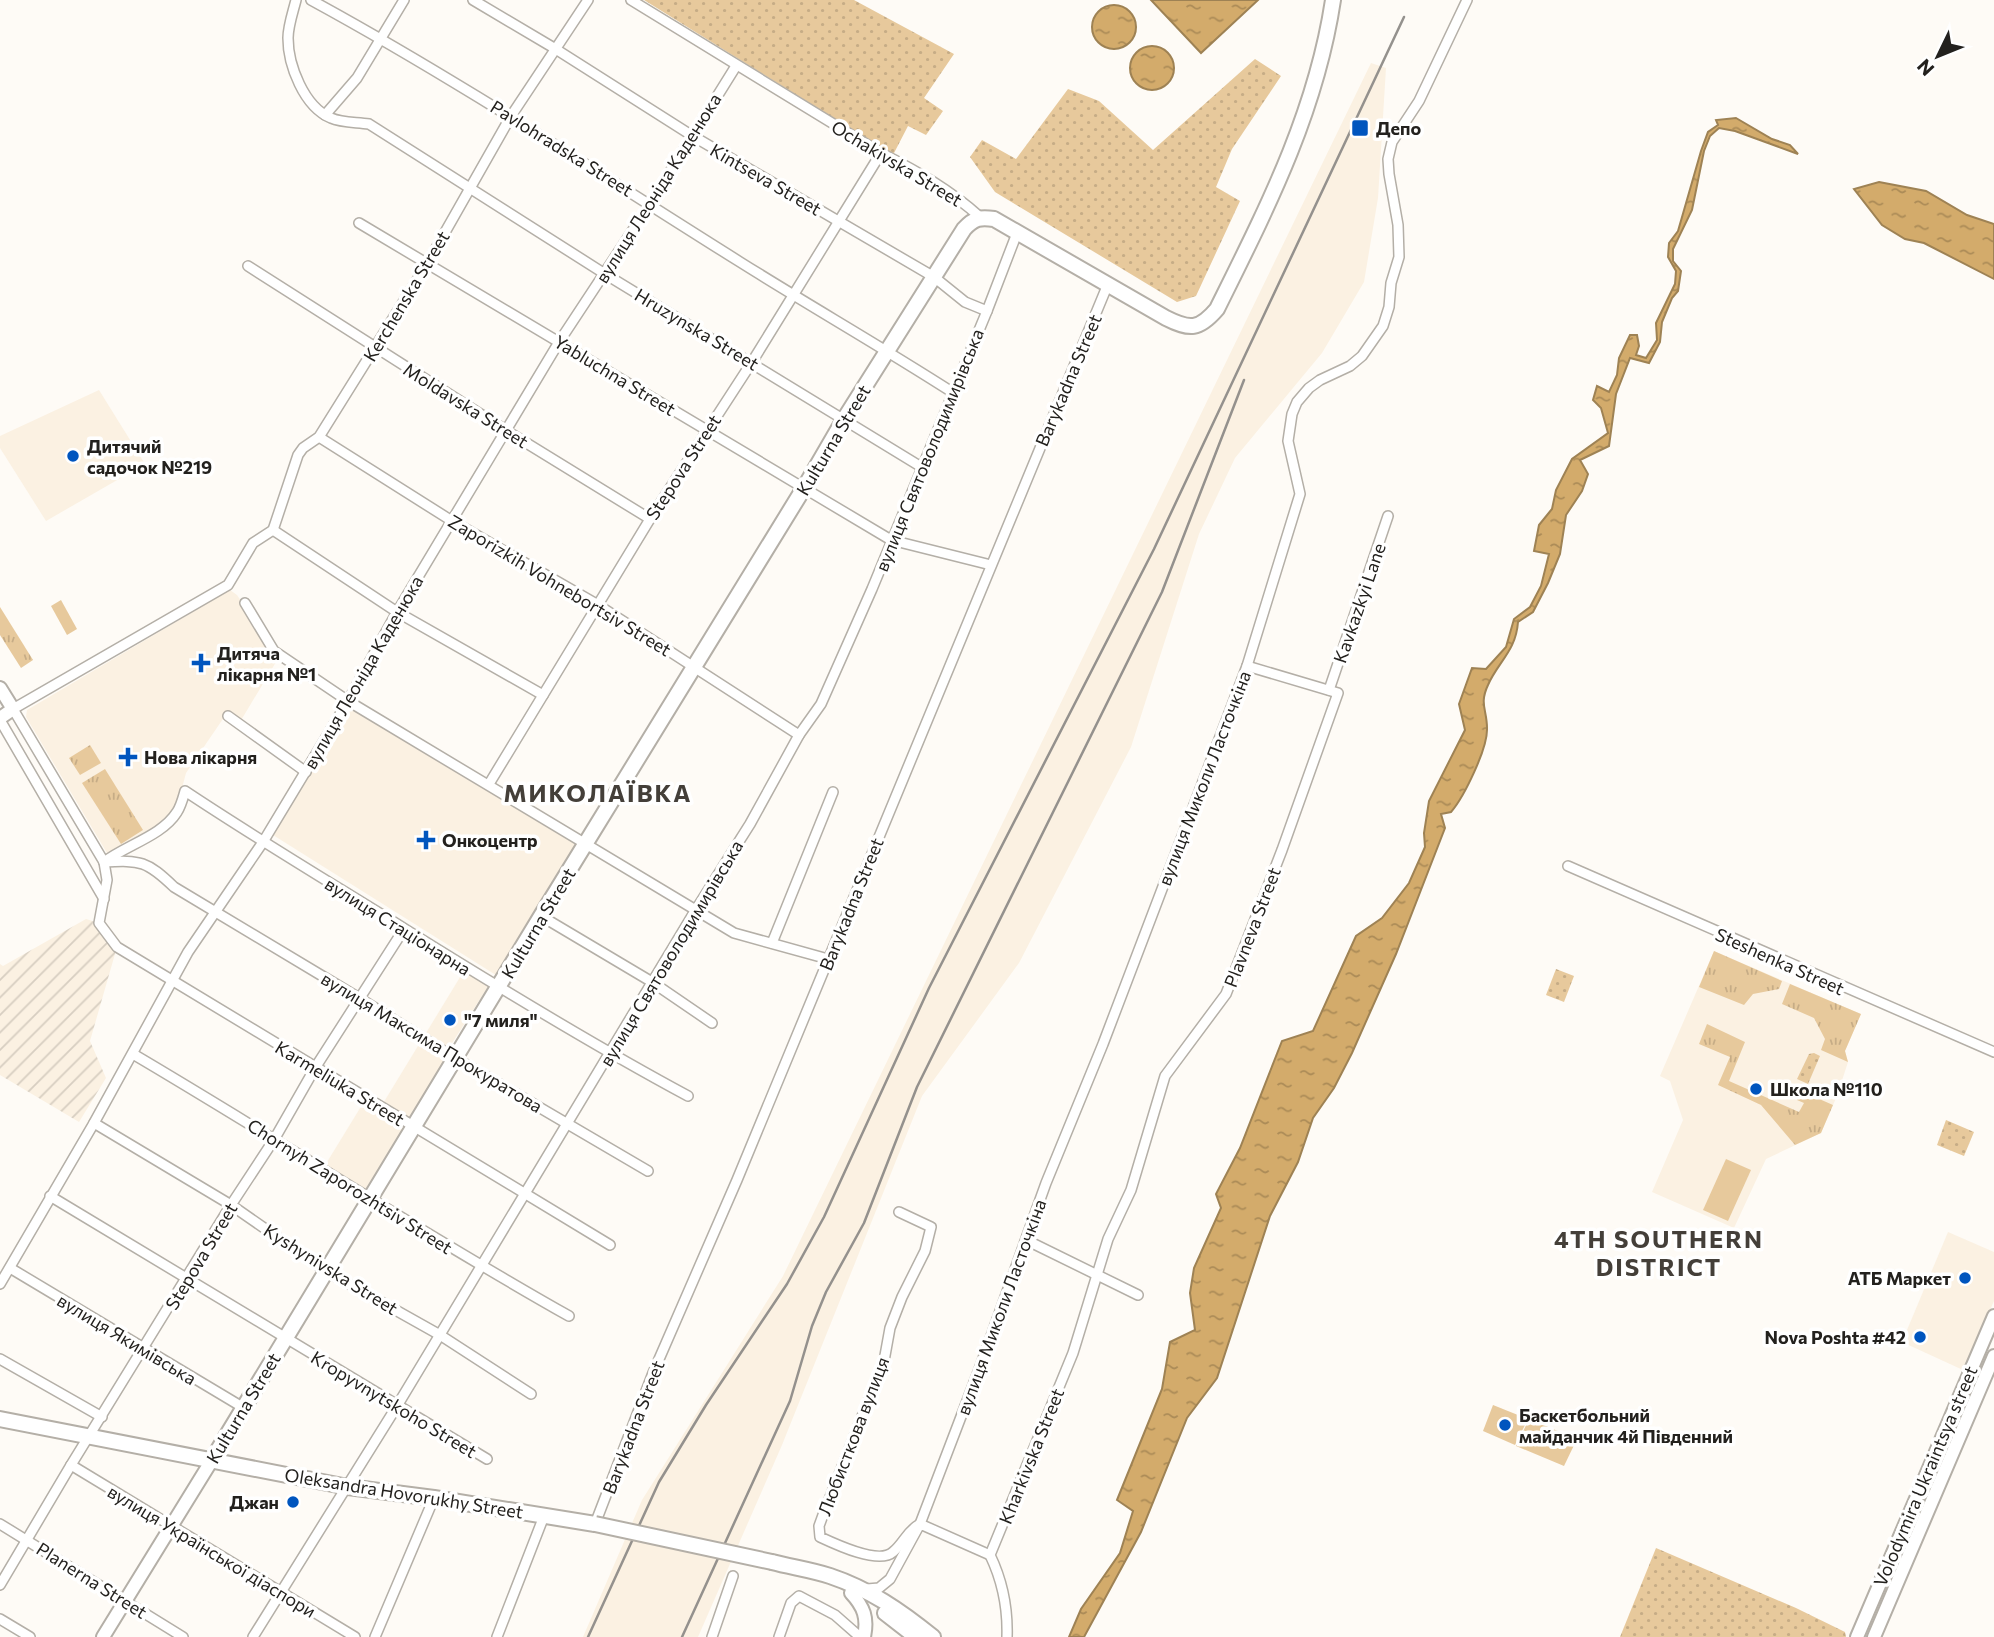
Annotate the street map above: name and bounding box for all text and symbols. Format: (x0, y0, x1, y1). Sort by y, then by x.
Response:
north arrow (1903, 21, 1973, 91)
text: N (1912, 55, 1938, 81)
street label: вулиця Леоніда Каденюка (590, 89, 726, 287)
street label: Pavlohradska Street (487, 95, 637, 201)
street label: Ochakivska Street (828, 115, 966, 211)
place label: Депо (1376, 117, 1421, 139)
marker: Депо (1350, 118, 1370, 138)
street label: Kintseva Street (707, 138, 825, 220)
street label: Kerchenska Street (358, 227, 454, 365)
street label: Hruzynska Street (631, 283, 763, 375)
street label: Barykadna Street (1030, 311, 1106, 449)
street label: вулиця Святоволодимирівська (870, 325, 988, 575)
street label: Yabluchna Street (550, 330, 680, 420)
street label: Moldavska Street (400, 358, 532, 452)
street label: Kulturna Street (791, 381, 875, 499)
street label: Stepova Street (641, 410, 725, 524)
place label: Дитячий садочок №219 (87, 435, 212, 478)
marker: Дитячий садочок №219 (65, 448, 81, 464)
street label: Zaporizkih Vohnebortsiv Street (445, 510, 675, 660)
street label: Kavkazkyi Lane (1328, 540, 1390, 666)
street label: вулиця Леоніда Каденюка (299, 571, 427, 773)
place label: Дитяча лікарня №1 (217, 642, 316, 685)
marker: Дитяча лікарня №1 (191, 653, 211, 673)
street label: вулиця Миколи Ласточкіна (1153, 668, 1255, 888)
place label: Нова лікарня (144, 746, 257, 768)
marker: Нова лікарня (118, 747, 138, 767)
district label: МИКОЛАЇВКА (503, 778, 693, 807)
place label: Онкоцентр (442, 829, 538, 851)
marker: Онкоцентр (416, 830, 436, 850)
street label: Barykadna Street (814, 834, 888, 974)
street label: вулиця Святоволодимирівська (595, 836, 747, 1070)
street label: Kulturna Street (496, 864, 580, 982)
street label: Plavneva Street (1219, 864, 1285, 990)
street label: вулиця Стаціонарна (321, 872, 475, 980)
street label: Steshenka Street (1712, 923, 1848, 999)
street label: вулиця Максима Прокуратова (317, 967, 547, 1117)
place label: "7 миля" (464, 1009, 538, 1031)
marker: "7 миля" (442, 1012, 458, 1028)
street label: Karmeliuka Street (271, 1036, 409, 1130)
place label: Школа №110 (1770, 1078, 1883, 1100)
marker: Школа №110 (1748, 1081, 1764, 1097)
street label: Chornyh Zaporozhtsiv Street (244, 1114, 456, 1258)
street label: вулиця Миколи Ласточкіна (952, 1196, 1050, 1418)
street label: Stepova Street (160, 1198, 242, 1314)
street label: Kyshynivska Street (260, 1219, 402, 1319)
district label: 4TH SOUTHERN DISTRICT (1554, 1224, 1764, 1281)
place label: АТБ Маркет (1848, 1267, 1951, 1289)
marker: АТБ Маркет (1957, 1270, 1973, 1286)
street label: вулиця Якимівська (53, 1289, 201, 1389)
place label: Nova Poshta #42 (1765, 1326, 1906, 1348)
marker: Nova Poshta #42 (1912, 1329, 1928, 1345)
street label: Kropyvnytskoho Street (307, 1346, 481, 1462)
street label: Kulturna Street (201, 1349, 285, 1467)
street label: Любисткова вулиця (813, 1354, 893, 1518)
street label: Barykadna Street (597, 1357, 669, 1497)
street label: Volodymira Ukraintsya street (1868, 1362, 1982, 1590)
street label: Kharkivska Street (994, 1385, 1068, 1527)
place label: Баскетбольний майданчик 4й Південний (1519, 1404, 1733, 1447)
marker: Баскетбольний майданчик 4й Південний (1497, 1417, 1513, 1433)
street label: Oleksandra Hovorukhy Street (283, 1463, 525, 1523)
street label: вулиця Української діаспори (104, 1480, 320, 1622)
place label: Джан (229, 1491, 279, 1513)
marker: Джан (285, 1494, 301, 1510)
street label: Planerna Street (33, 1537, 151, 1623)

